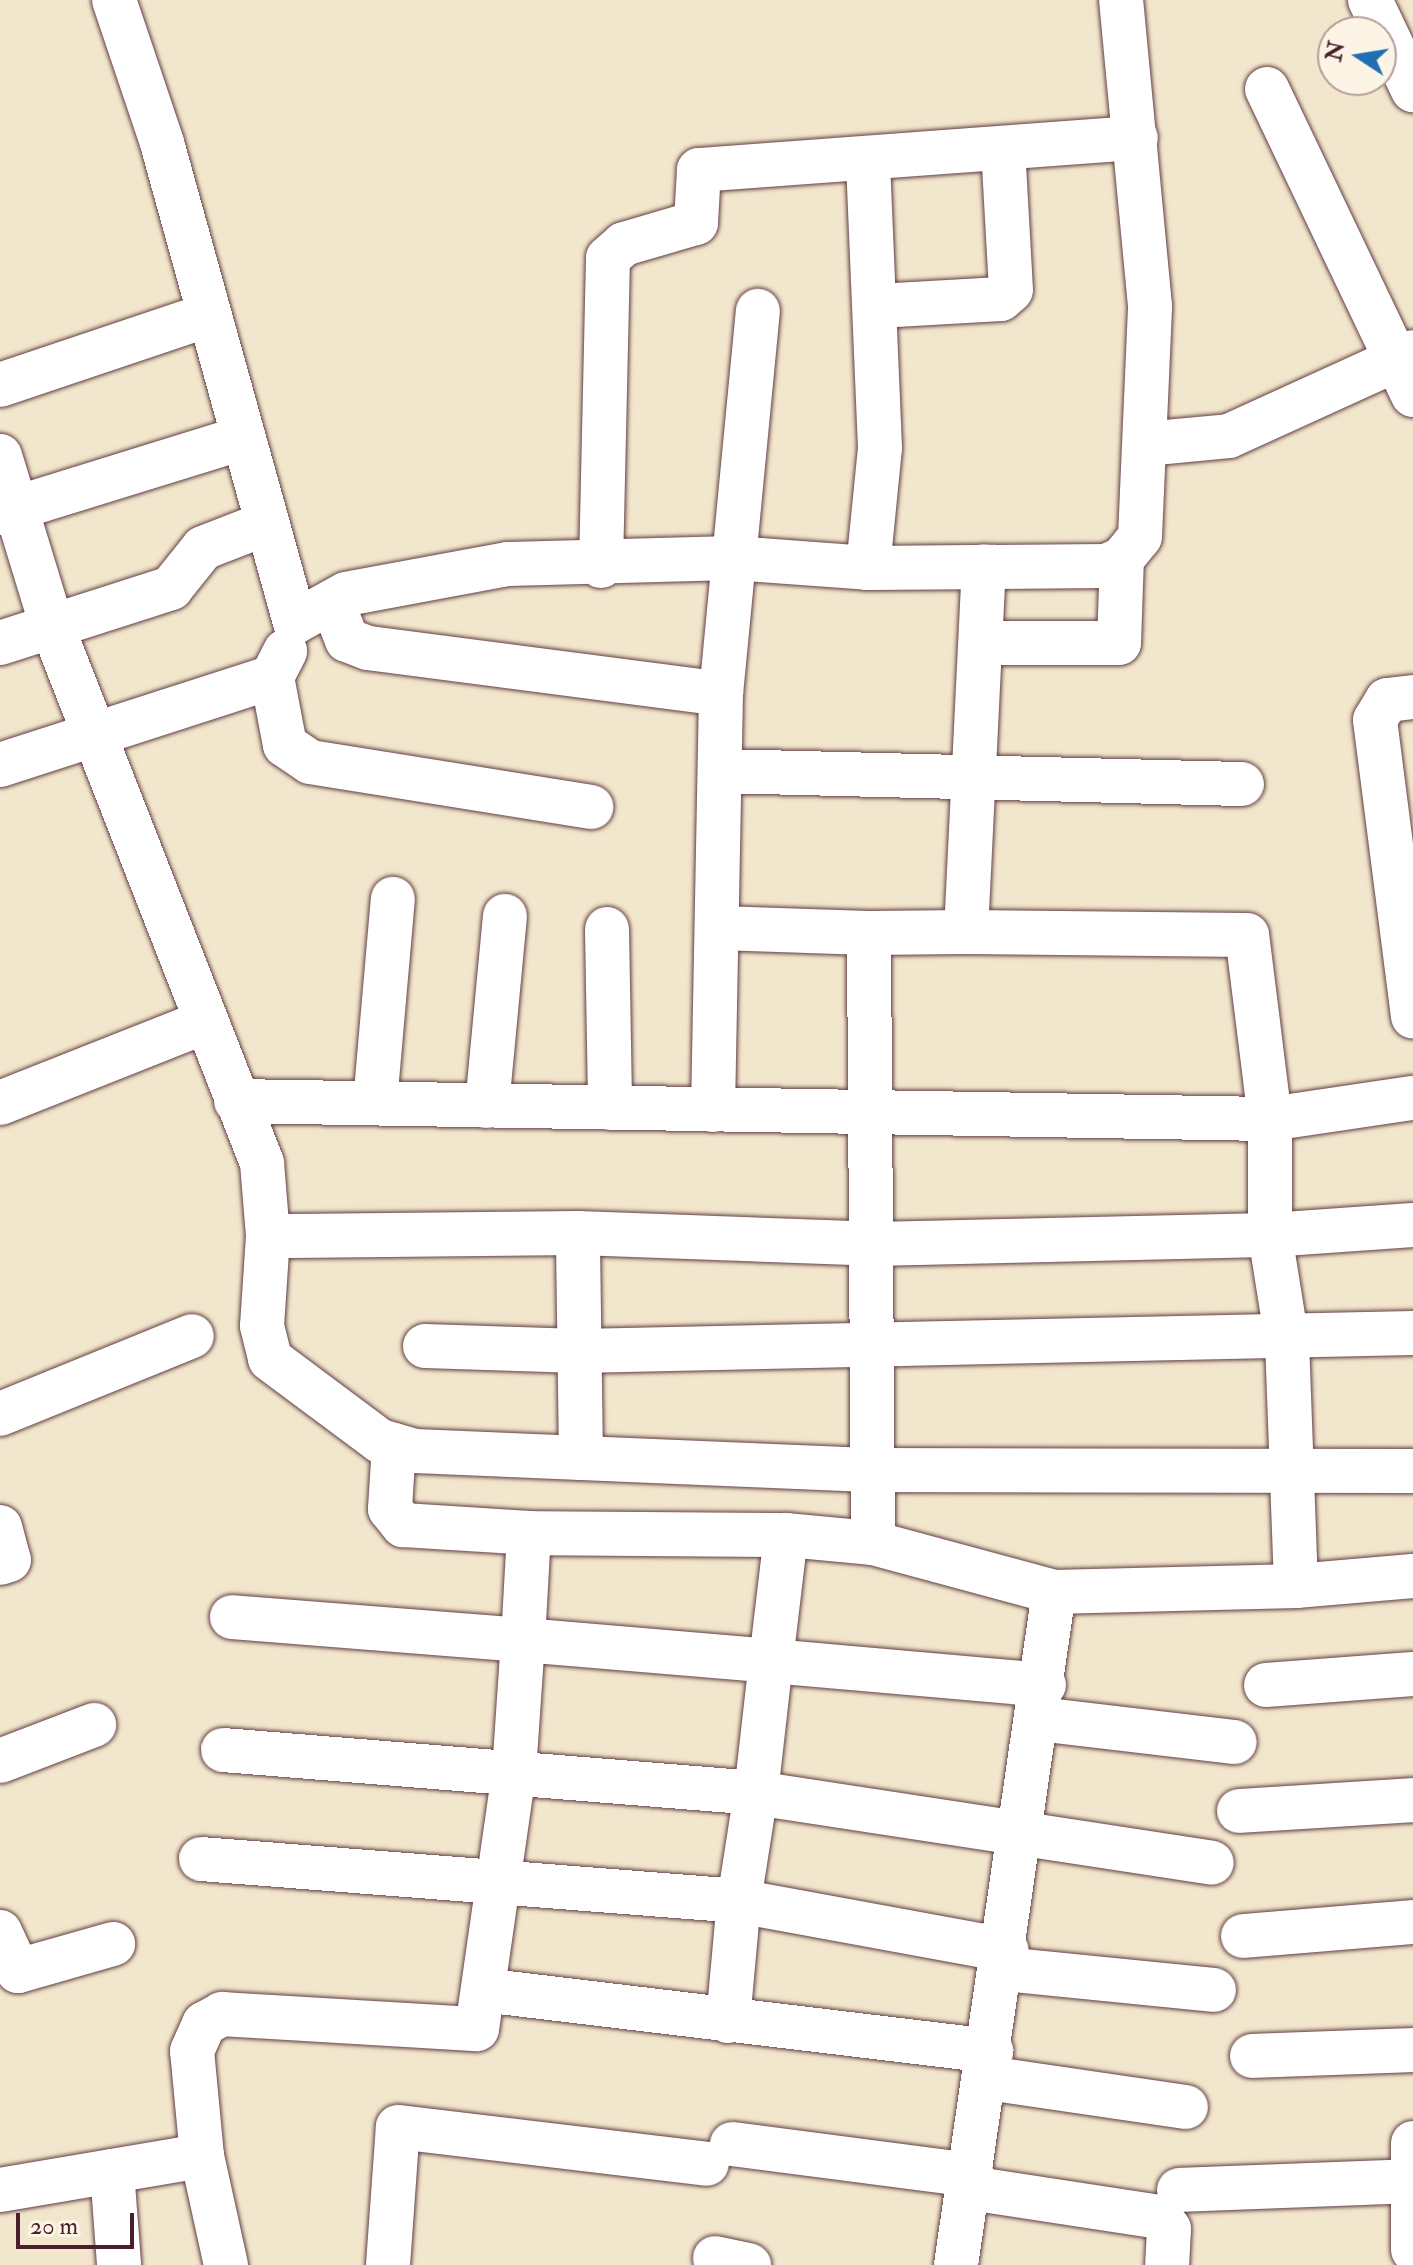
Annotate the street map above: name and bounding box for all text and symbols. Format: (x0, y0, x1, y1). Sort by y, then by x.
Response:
north arrow (1317, 16, 1397, 96)
text: N (1320, 39, 1351, 64)
scale bar (20, 2197, 138, 2247)
text: 20 m (30, 2211, 78, 2242)

